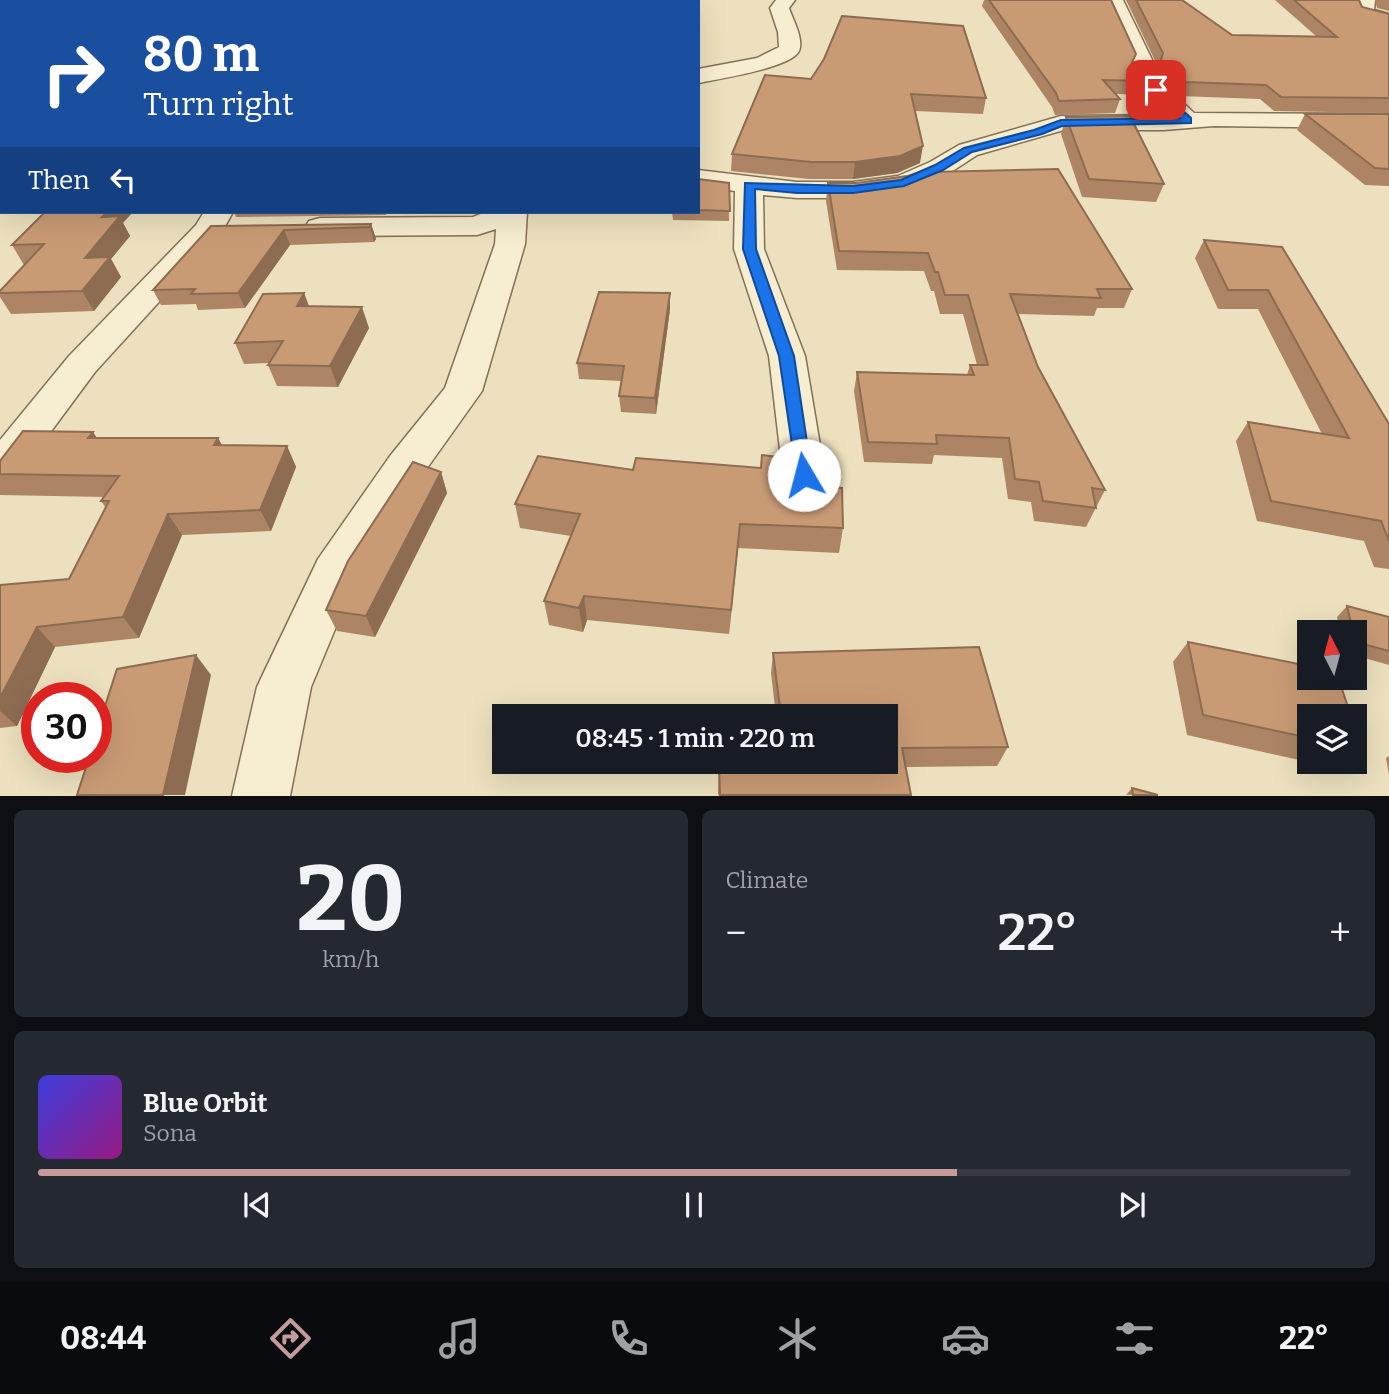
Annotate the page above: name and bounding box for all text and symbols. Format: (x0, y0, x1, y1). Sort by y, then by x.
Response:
text: 80 m (143, 25, 259, 84)
icon: right (28, 28, 119, 119)
pin (1126, 60, 1186, 120)
icon: arrive (1137, 71, 1175, 109)
text: Turn right (143, 85, 294, 123)
icon: left (104, 161, 142, 199)
text: Then (28, 165, 90, 196)
position arrow (767, 438, 841, 512)
north arrow (1297, 620, 1367, 690)
map controls (1297, 620, 1367, 774)
speed limit sign: 30 (21, 682, 112, 773)
button: layers (1297, 704, 1367, 774)
text: 08:45 · 1 min · 220 m (575, 723, 815, 754)
text: 20 (296, 845, 405, 954)
text: Climate (726, 866, 808, 894)
text: 22° (997, 901, 1078, 964)
text: − (726, 910, 746, 956)
text: + (1329, 910, 1351, 956)
text: km/h (322, 945, 379, 973)
text: Blue Orbit (143, 1088, 267, 1119)
text: Sona (143, 1119, 197, 1147)
icon: previous (238, 1186, 276, 1224)
icon: pause (675, 1186, 713, 1224)
icon: next (1113, 1186, 1151, 1224)
icon: directions (266, 1314, 315, 1363)
icon: music (435, 1314, 484, 1363)
icon: phone (604, 1314, 653, 1363)
icon: climate (773, 1314, 822, 1363)
icon: car (941, 1314, 990, 1363)
icon: filters (1110, 1314, 1159, 1363)
text: 08:44 (60, 1319, 146, 1357)
text: 22° (1279, 1319, 1329, 1357)

